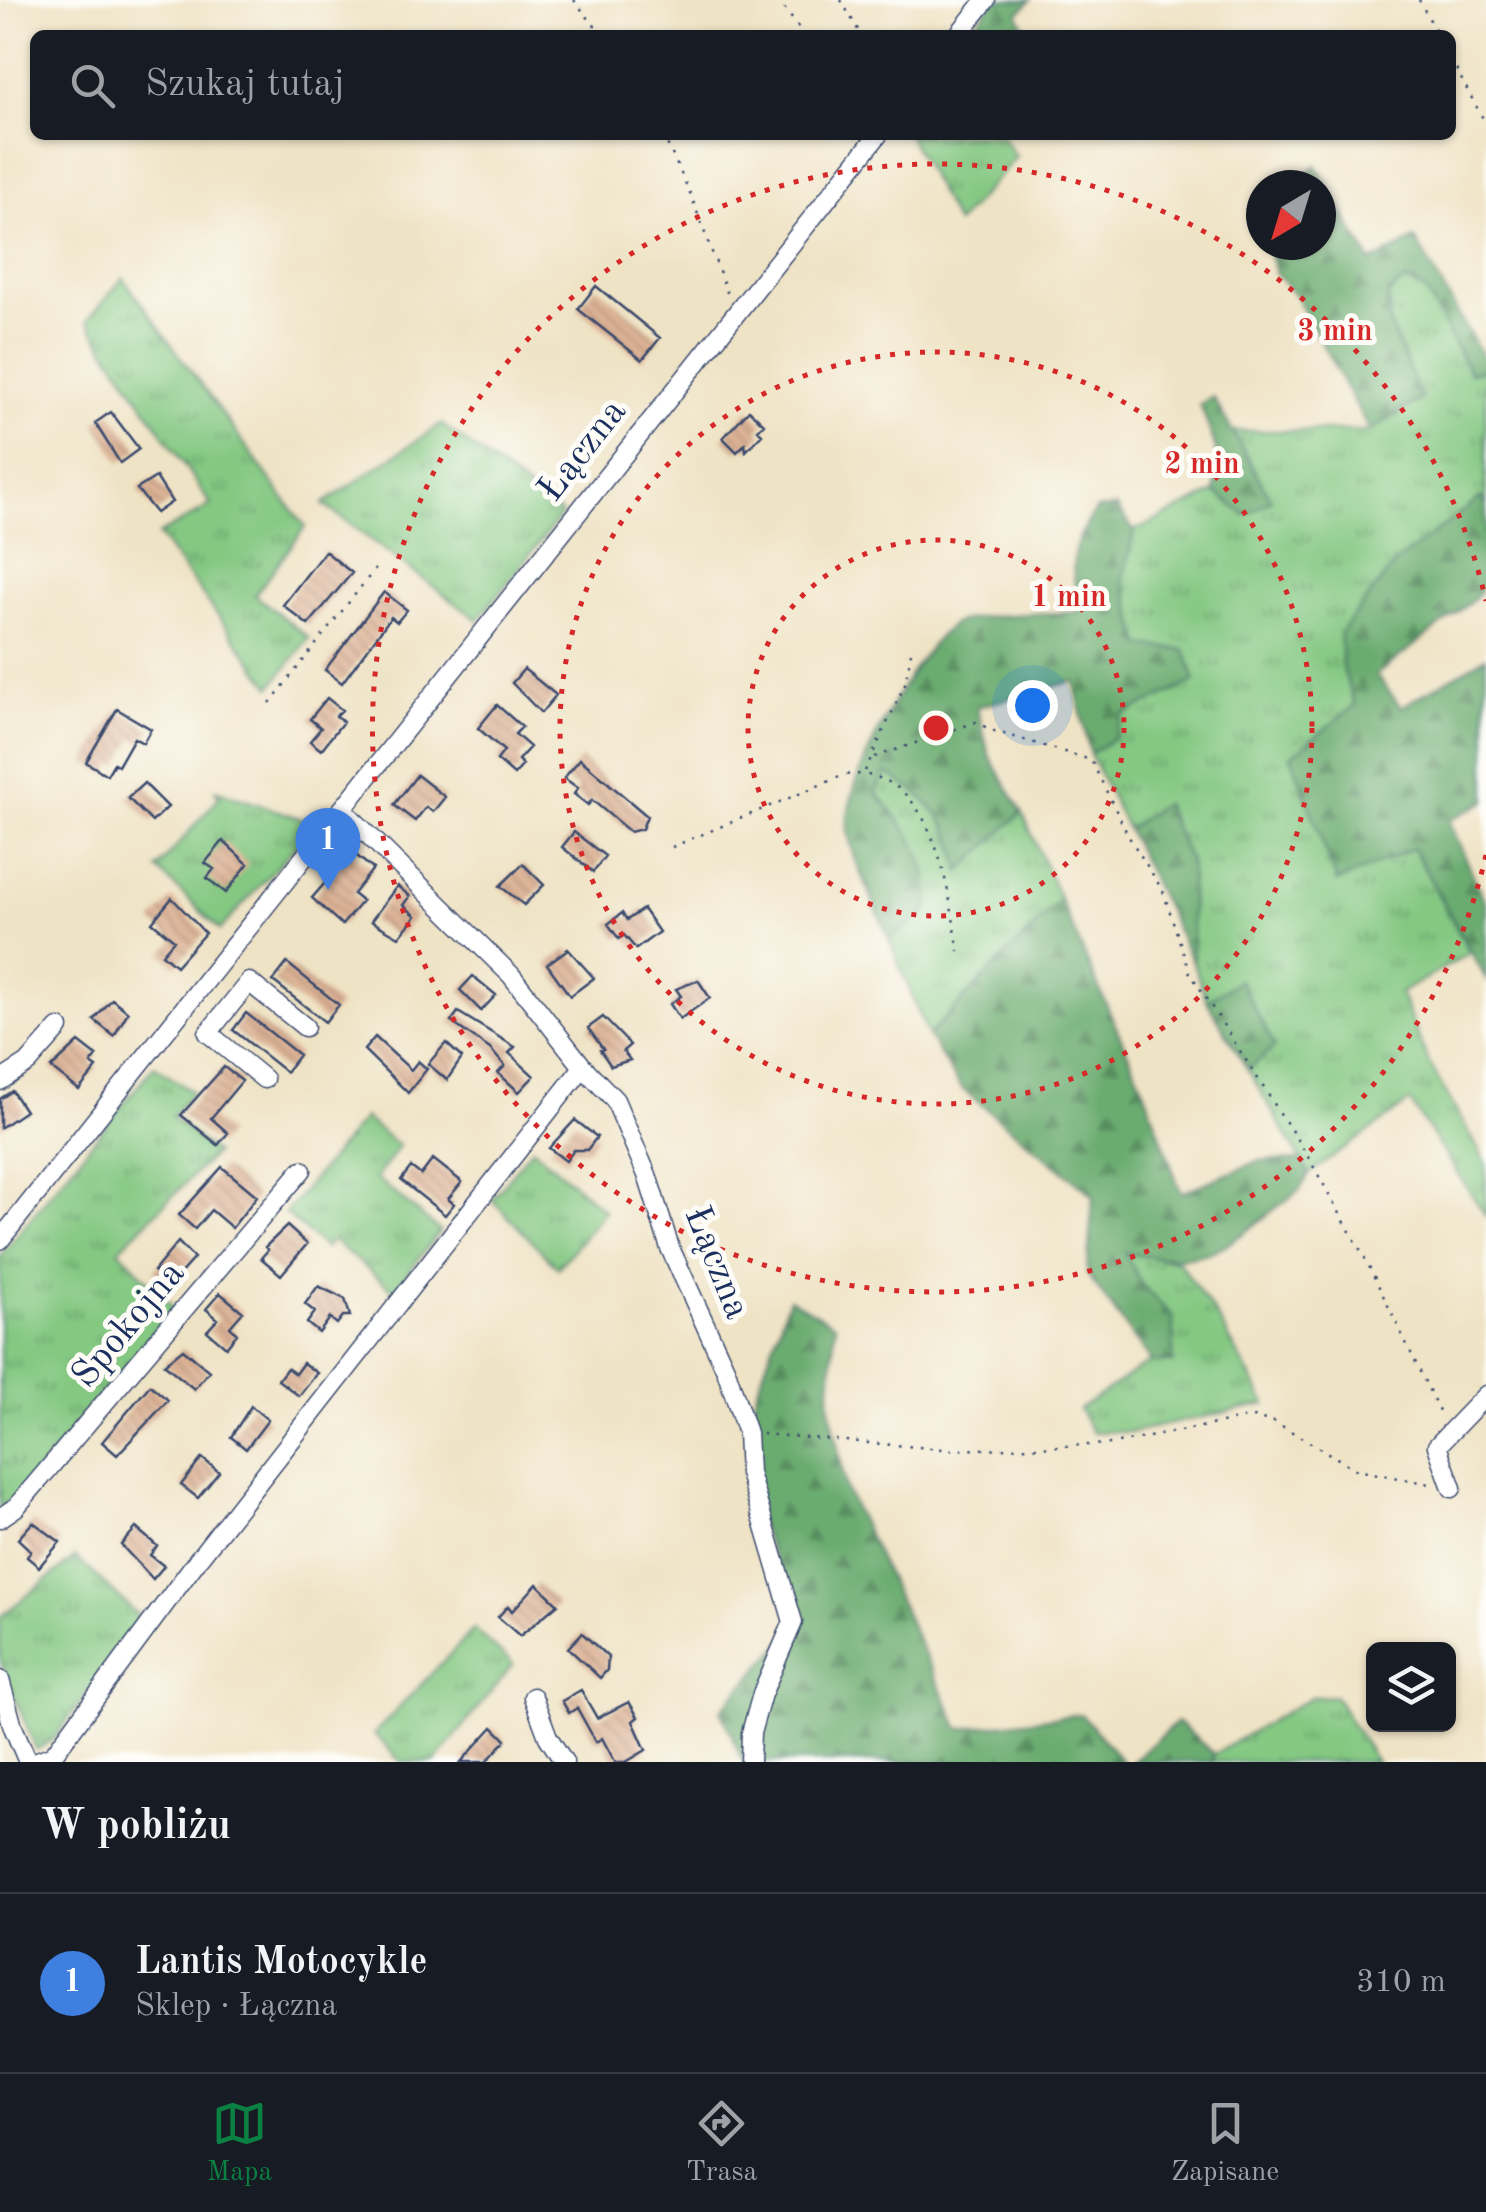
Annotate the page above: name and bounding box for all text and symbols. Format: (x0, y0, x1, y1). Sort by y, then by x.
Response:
search box (30, 30, 1456, 140)
icon: search (65, 58, 120, 113)
text: Szukaj tutaj (145, 66, 345, 104)
north arrow (1246, 170, 1336, 260)
text: 3 min (1297, 317, 1373, 347)
street label: Łączna (532, 393, 634, 509)
text: 2 min (1164, 450, 1240, 480)
text: 1 min (1031, 583, 1107, 613)
your location (1007, 680, 1058, 731)
centre of rings (918, 710, 954, 746)
pin: 1 (296, 808, 360, 890)
street label: Łączna (676, 1201, 756, 1325)
street label: Spokojna (66, 1254, 193, 1395)
map controls (1366, 1642, 1456, 1732)
button: layers (1366, 1642, 1456, 1732)
text: W pobliżu (40, 1806, 231, 1848)
text: Lantis Motocykle (135, 1944, 428, 1982)
text: 1 (63, 1967, 82, 1999)
text: 310 m (1356, 1967, 1446, 1999)
text: Sklep · Łączna (135, 1991, 337, 2023)
tab: Mapa (207, 2096, 272, 2191)
tab: Trasa (686, 2096, 757, 2191)
tab: Zapisane (1171, 2096, 1279, 2191)

